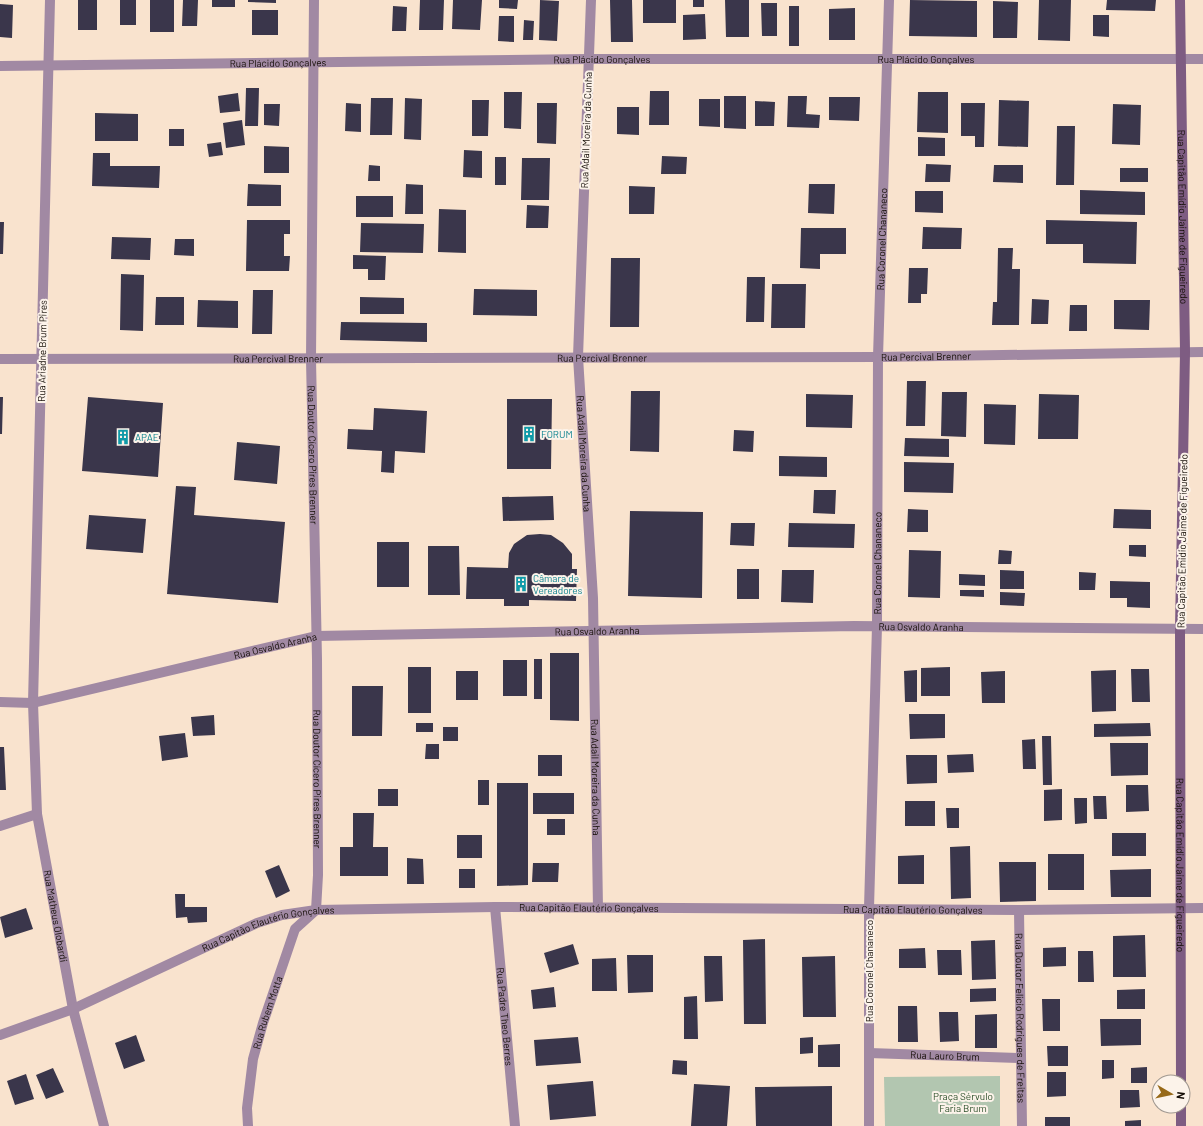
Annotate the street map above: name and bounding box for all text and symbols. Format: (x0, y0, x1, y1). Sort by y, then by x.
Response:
street label: Rua Plácido Gonçalves (553, 53, 651, 65)
street label: Rua Plácido Gonçalves (878, 53, 975, 65)
street label: Rua Plácido Gonçalves (230, 56, 327, 69)
street label: Rua Adail Moreira da Cunha (578, 72, 594, 188)
street label: Rua Capitão Emídio Jaime de Figueiredo (1176, 130, 1190, 304)
street label: Rua Coronel Chananeco (874, 188, 889, 291)
street label: Rua Ariadne Brum Pires (35, 300, 49, 402)
street label: Rua Percival Brenner (881, 350, 971, 363)
street label: Rua Percival Brenner (233, 352, 323, 364)
street label: Rua Percival Brenner (557, 352, 647, 364)
street label: Rua Doutor Cícero Pires Brenner (306, 385, 320, 525)
street label: Rua Adail Moreira da Cunha (574, 395, 594, 512)
building icon: FORUM (520, 425, 538, 443)
building icon: APAE (114, 428, 132, 446)
place label: FORUM (541, 428, 573, 440)
place label: APAE (135, 431, 159, 443)
street label: Rua Capitão Emídio Jaime de Figueiredo (1174, 454, 1190, 628)
street label: Rua Coronel Chananeco (871, 512, 883, 614)
place label: Câmara de Vereadores (533, 572, 582, 596)
building icon: Câmara de Vereadores (512, 575, 530, 593)
street label: Rua Osvaldo Aranha (878, 620, 964, 633)
street label: Rua Osvaldo Aranha (554, 624, 640, 638)
street label: Rua Osvaldo Aranha (233, 630, 318, 661)
street label: Rua Doutor Cícero Pires Brenner (311, 709, 324, 849)
street label: Rua Adail Moreira da Cunha (589, 719, 603, 836)
street label: Rua Capitão Emídio Jaime de Figueiredo (1174, 778, 1187, 952)
street label: Rua Matheus Olobardi (41, 869, 70, 963)
street label: Rua Capitão Elautério Gonçalves (519, 901, 659, 914)
street label: Rua Capitão Elautério Gonçalves (843, 903, 983, 916)
street label: Rua Capitão Elautério Gonçalves (200, 904, 335, 954)
street label: Rua Coronel Chananeco (863, 920, 875, 1022)
street label: Rua Doutor Felício Rodrigues de Freitas (1013, 933, 1028, 1103)
street label: Rua Padre Theo Berres (495, 967, 515, 1066)
street label: Rua Rubem Motta (250, 974, 285, 1050)
street label: Rua Lauro Brum (910, 1048, 980, 1063)
north arrow (1151, 1074, 1191, 1114)
park label: Praça Sérvulo Faria Brum (933, 1090, 993, 1114)
text: N (1174, 1091, 1188, 1100)

